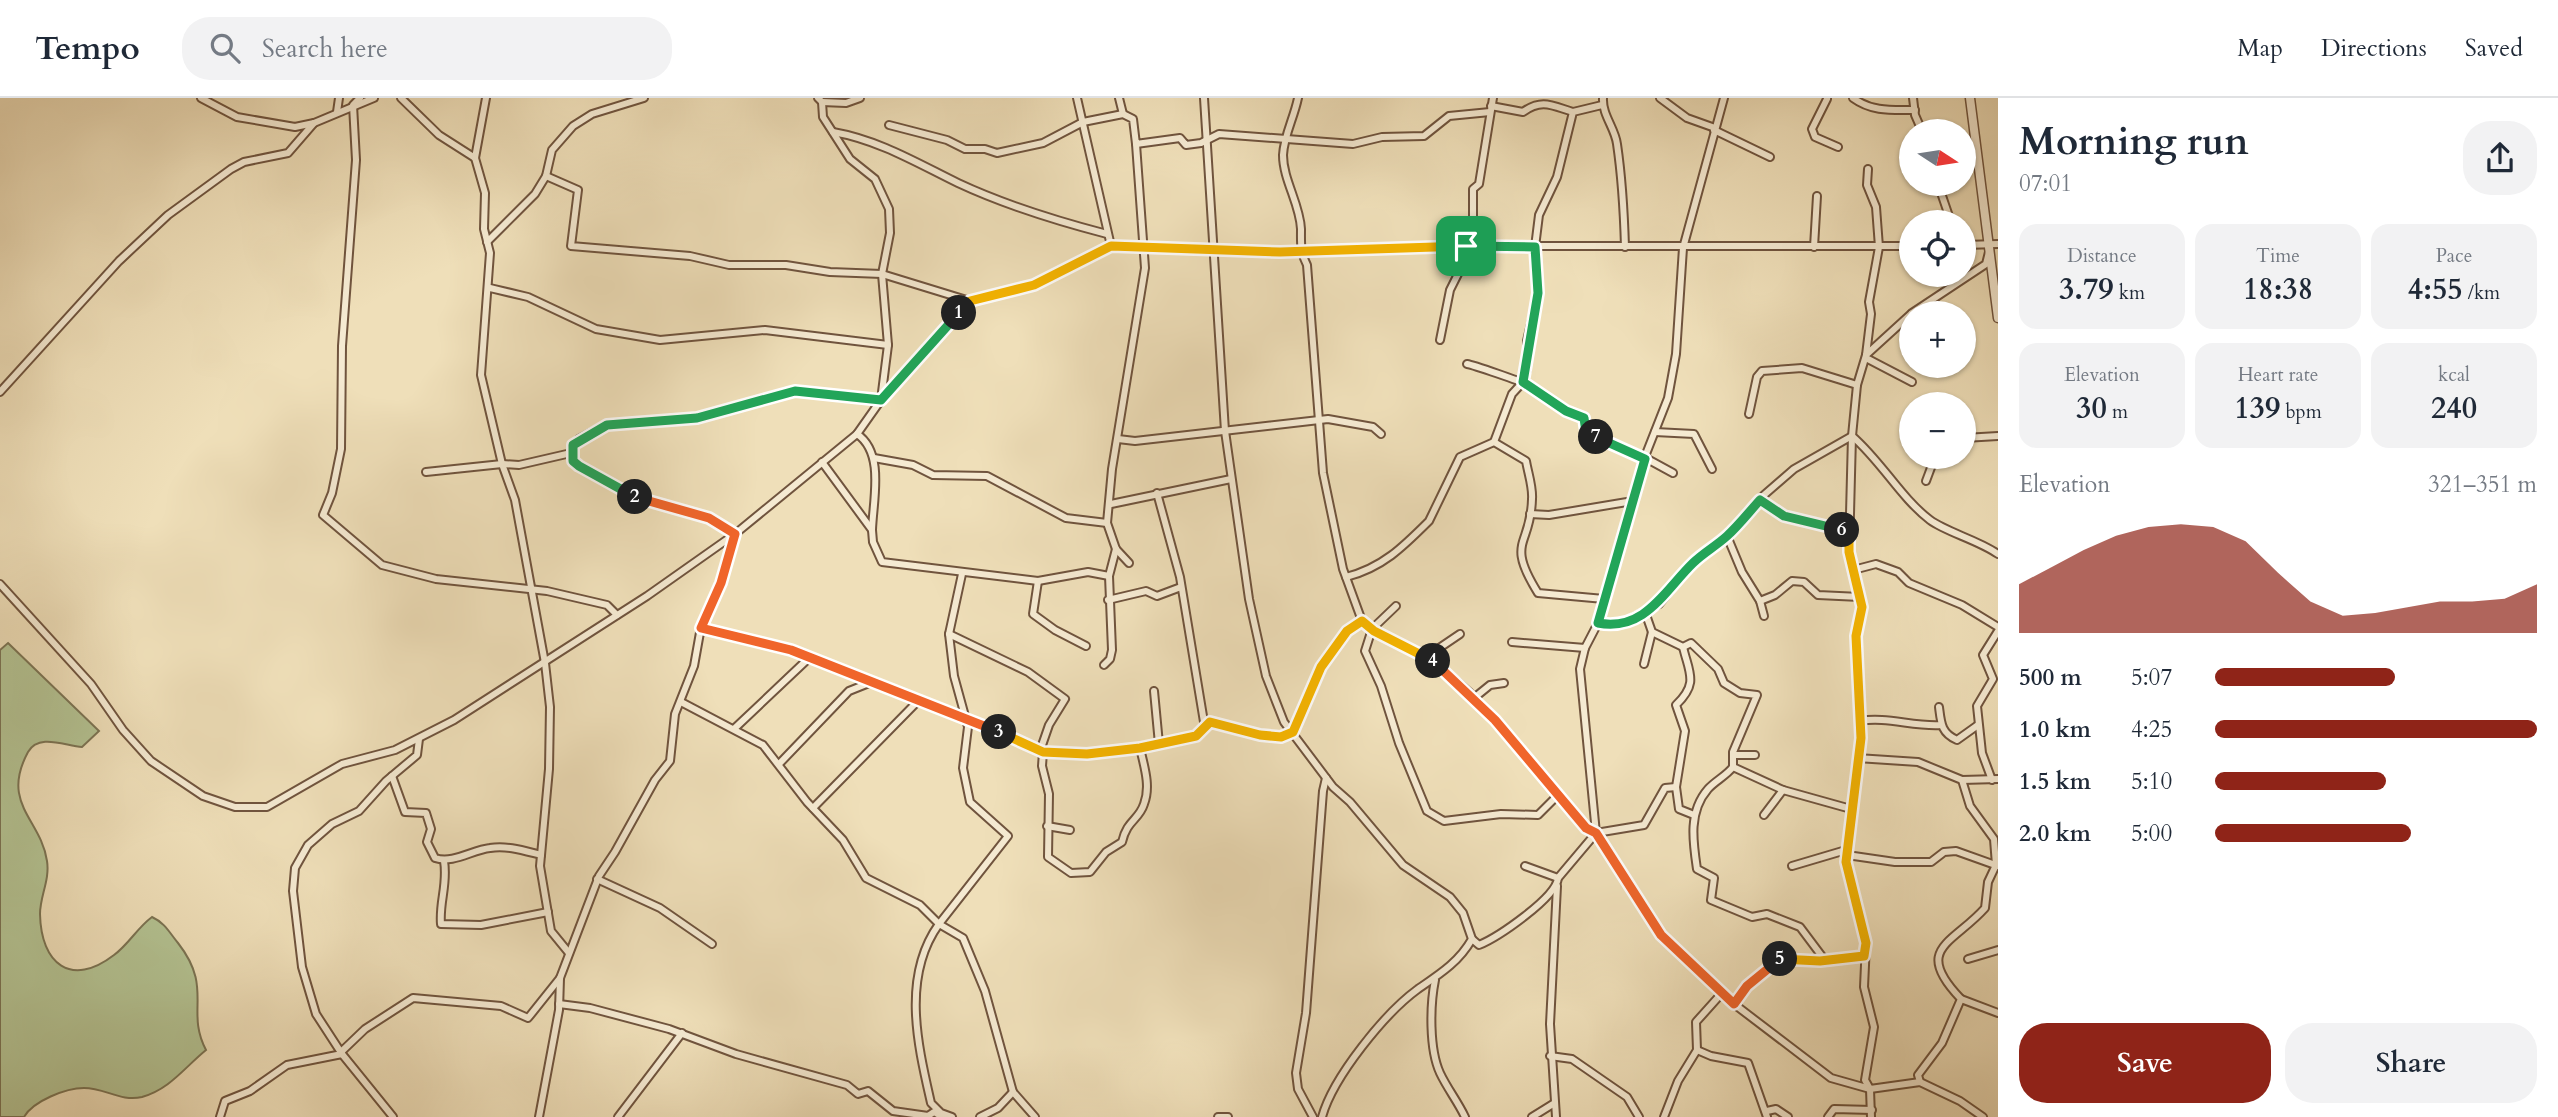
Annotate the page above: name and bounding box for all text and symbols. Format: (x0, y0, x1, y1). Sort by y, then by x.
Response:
search box (182, 17, 672, 80)
text: Tempo (35, 26, 140, 71)
icon: search (206, 29, 244, 67)
text: Search here (262, 31, 388, 66)
text: Map (2237, 32, 2283, 65)
text: Directions (2321, 32, 2427, 65)
text: Saved (2465, 32, 2523, 65)
text: Morning run (2019, 116, 2249, 168)
north arrow (1899, 119, 1976, 196)
map controls (1899, 119, 1976, 469)
button: share (2463, 121, 2537, 195)
text: 07:01 (2019, 168, 2072, 199)
button: locate (1899, 210, 1976, 287)
pin (1436, 216, 1496, 276)
icon: arrive (1447, 227, 1485, 265)
text: Distance (2067, 243, 2137, 269)
text: Time (2256, 243, 2300, 269)
text: Pace (2436, 243, 2472, 269)
text: 3.79 (2059, 269, 2114, 310)
text: 18:38 (2243, 269, 2313, 310)
text: 4:55 (2408, 269, 2463, 310)
text: km (2114, 280, 2145, 306)
text: /km (2463, 280, 2500, 306)
pin: 1 (942, 296, 976, 330)
text: 1 (954, 299, 963, 325)
button: + (1899, 301, 1976, 378)
text: Elevation (2064, 362, 2140, 388)
text: Heart rate (2238, 362, 2318, 388)
text: kcal (2438, 362, 2470, 388)
text: 30 (2076, 388, 2107, 429)
text: 139 (2234, 388, 2280, 429)
text: 240 (2431, 388, 2477, 429)
button: − (1899, 392, 1976, 469)
text: m (2107, 399, 2128, 425)
text: bpm (2280, 399, 2322, 425)
pin: 7 (1578, 420, 1614, 454)
text: 7 (1591, 423, 1600, 449)
text: Elevation (2019, 469, 2110, 500)
text: 321–351 m (2428, 469, 2537, 500)
pin: 2 (618, 480, 652, 514)
text: 2 (630, 483, 639, 509)
pin: 6 (1825, 512, 1860, 548)
text: 6 (1837, 516, 1846, 542)
pin: 4 (1416, 644, 1450, 678)
text: 4 (1428, 647, 1437, 673)
text: 500 m (2019, 662, 2082, 693)
text: 5:07 (2131, 662, 2172, 693)
pin: 3 (982, 714, 1016, 750)
text: 1.0 km (2019, 714, 2091, 745)
text: 4:25 (2131, 714, 2172, 745)
text: 3 (994, 718, 1003, 744)
text: 1.5 km (2019, 766, 2091, 797)
text: 5:10 (2131, 766, 2172, 797)
text: 2.0 km (2019, 818, 2091, 849)
text: 5:00 (2131, 818, 2172, 849)
pin: 5 (1762, 942, 1798, 976)
text: 5 (1775, 945, 1784, 971)
button: Save (2019, 1023, 2271, 1103)
button: Share (2285, 1023, 2537, 1103)

